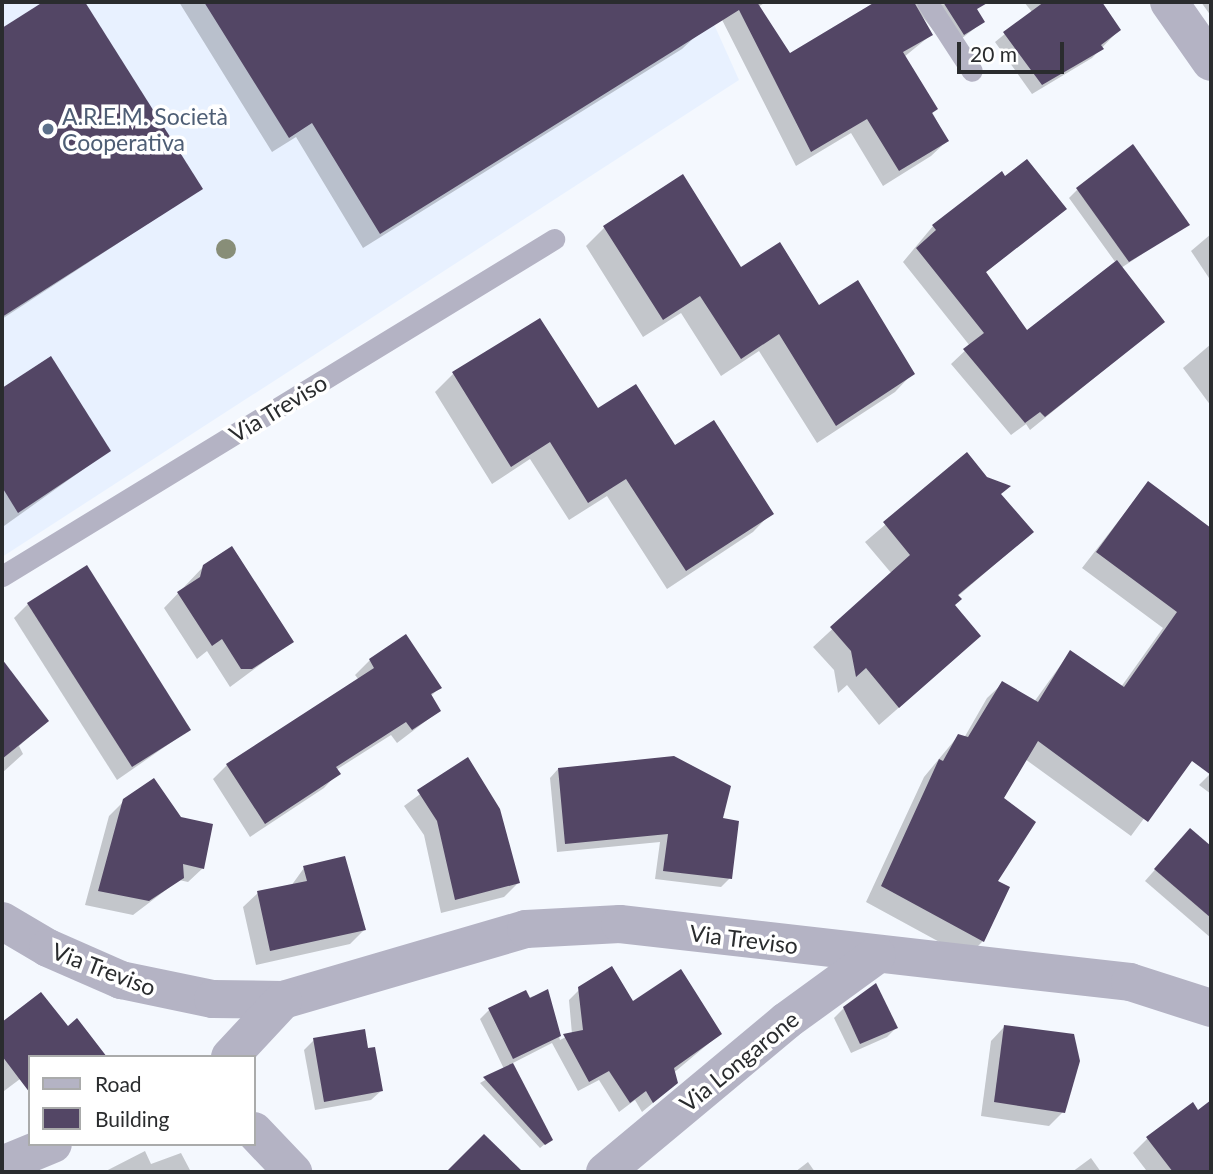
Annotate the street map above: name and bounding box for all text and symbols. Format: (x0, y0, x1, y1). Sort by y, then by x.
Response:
scale bar (961, 28, 1068, 72)
text: 20 m (970, 41, 1017, 66)
place label: A.R.E.M. Società Cooperativa (62, 102, 228, 156)
marker: A.R.E.M. Società Cooperativa (40, 121, 56, 137)
street label: Via Treviso (224, 368, 332, 448)
street label: Via Treviso (688, 919, 800, 959)
street label: Via Treviso (48, 936, 160, 1002)
street label: Via Longarone (674, 1005, 804, 1117)
legend (28, 1055, 256, 1146)
text: Road (95, 1071, 142, 1096)
text: Building (95, 1106, 170, 1131)

